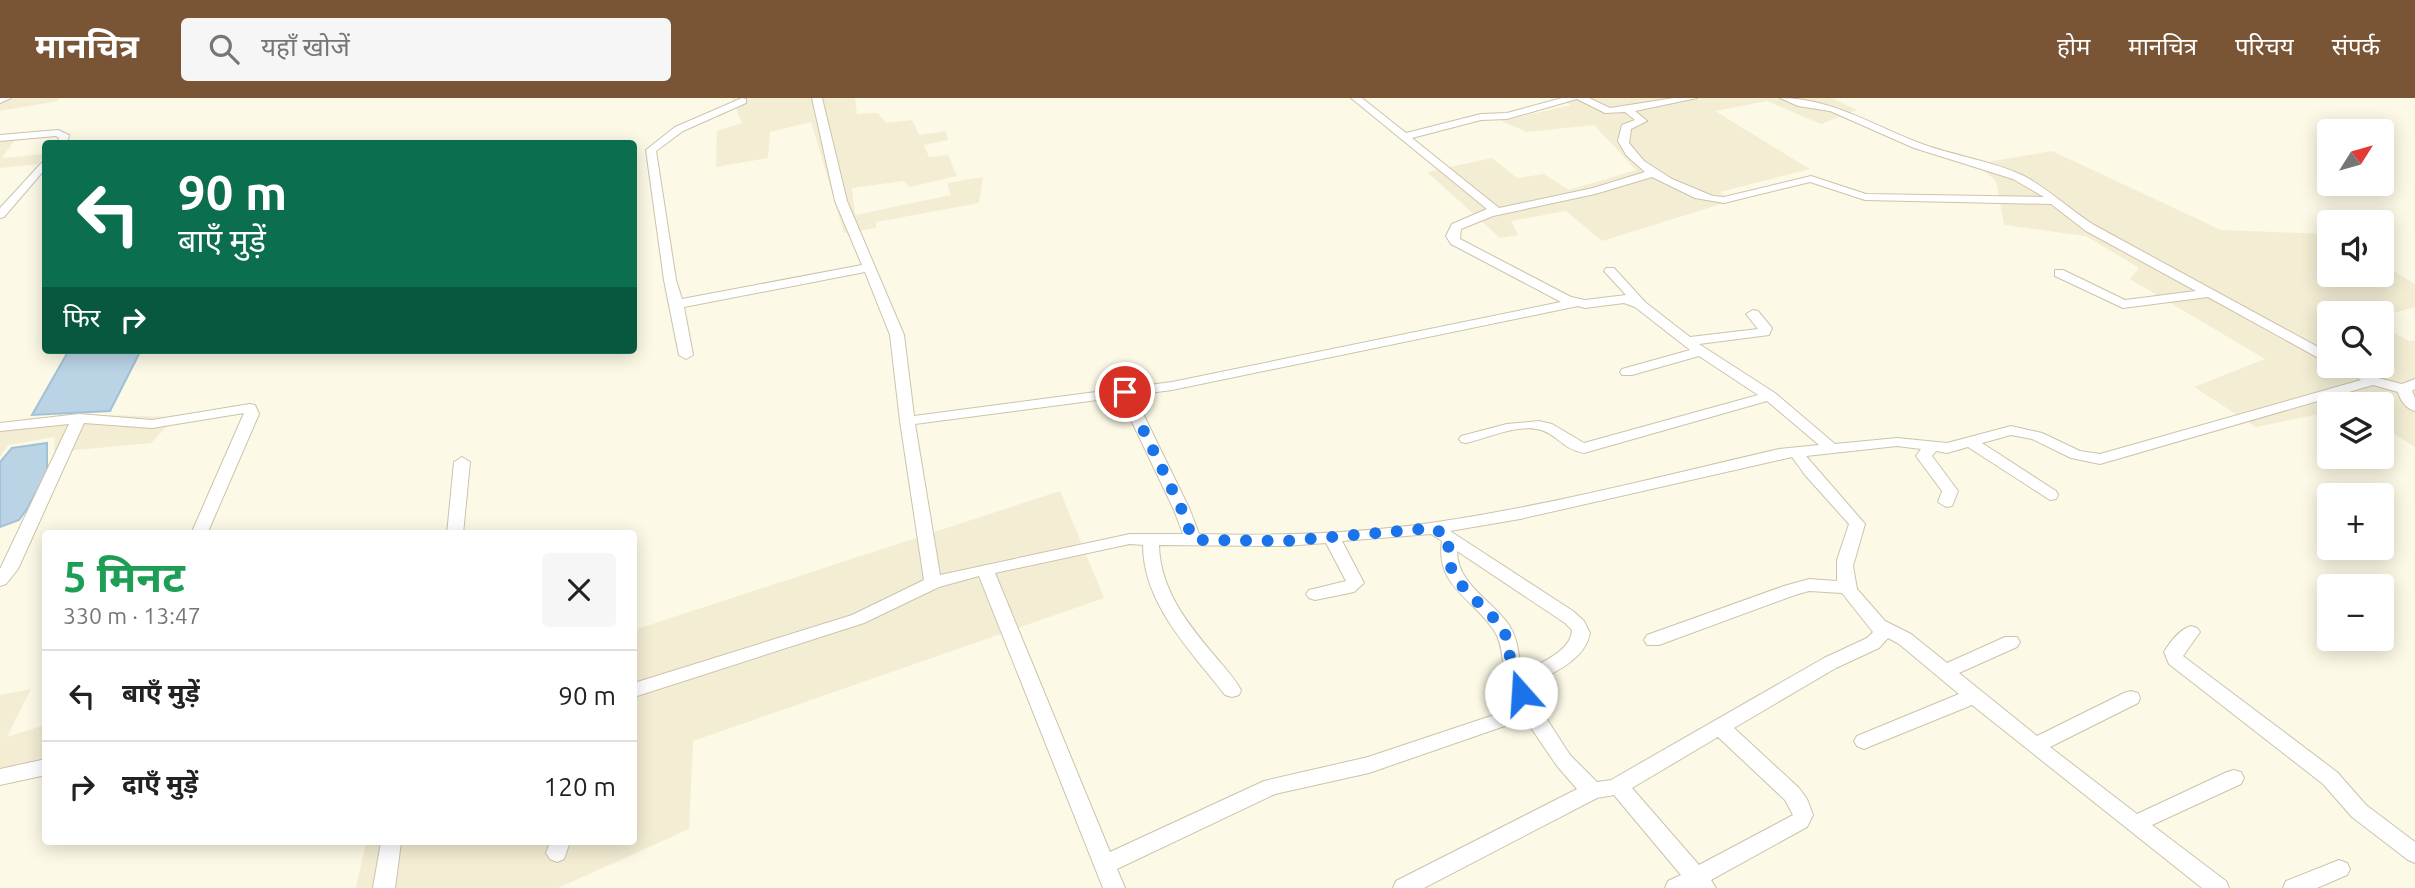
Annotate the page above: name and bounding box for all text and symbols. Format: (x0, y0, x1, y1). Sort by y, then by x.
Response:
search box (181, 18, 671, 81)
text: मानचित्र (35, 27, 139, 64)
icon: search (205, 30, 243, 68)
text: यहाँ खोजें (261, 32, 350, 61)
text: होम (2057, 33, 2090, 60)
text: मानचित्र (2128, 33, 2197, 60)
text: परिचय (2235, 33, 2294, 60)
text: संपर्क (2332, 33, 2380, 60)
north arrow (2317, 119, 2394, 196)
map controls (2317, 119, 2394, 651)
text: 90 m (178, 164, 287, 219)
icon: left (63, 168, 154, 259)
button: sound (2317, 210, 2394, 287)
text: बाएँ मुड़ें (178, 222, 266, 258)
icon: right (114, 301, 152, 339)
button: search (2317, 301, 2394, 378)
text: फिर (63, 303, 100, 332)
pin (1095, 362, 1155, 422)
icon: arrive (1106, 373, 1144, 411)
button: layers (2317, 392, 2394, 469)
button: + (2317, 483, 2394, 560)
text: 5 मिनट (63, 553, 185, 600)
button: close (542, 553, 616, 627)
button: − (2317, 574, 2394, 651)
text: 330 m · 13:47 (63, 603, 201, 628)
position arrow (1484, 656, 1558, 730)
icon: left (63, 677, 101, 715)
text: बाएँ मुड़ें (122, 678, 199, 707)
text: 90 m (558, 681, 616, 710)
icon: right (63, 768, 101, 806)
text: दाएँ मुड़ें (122, 769, 198, 798)
text: 120 m (544, 772, 616, 801)

